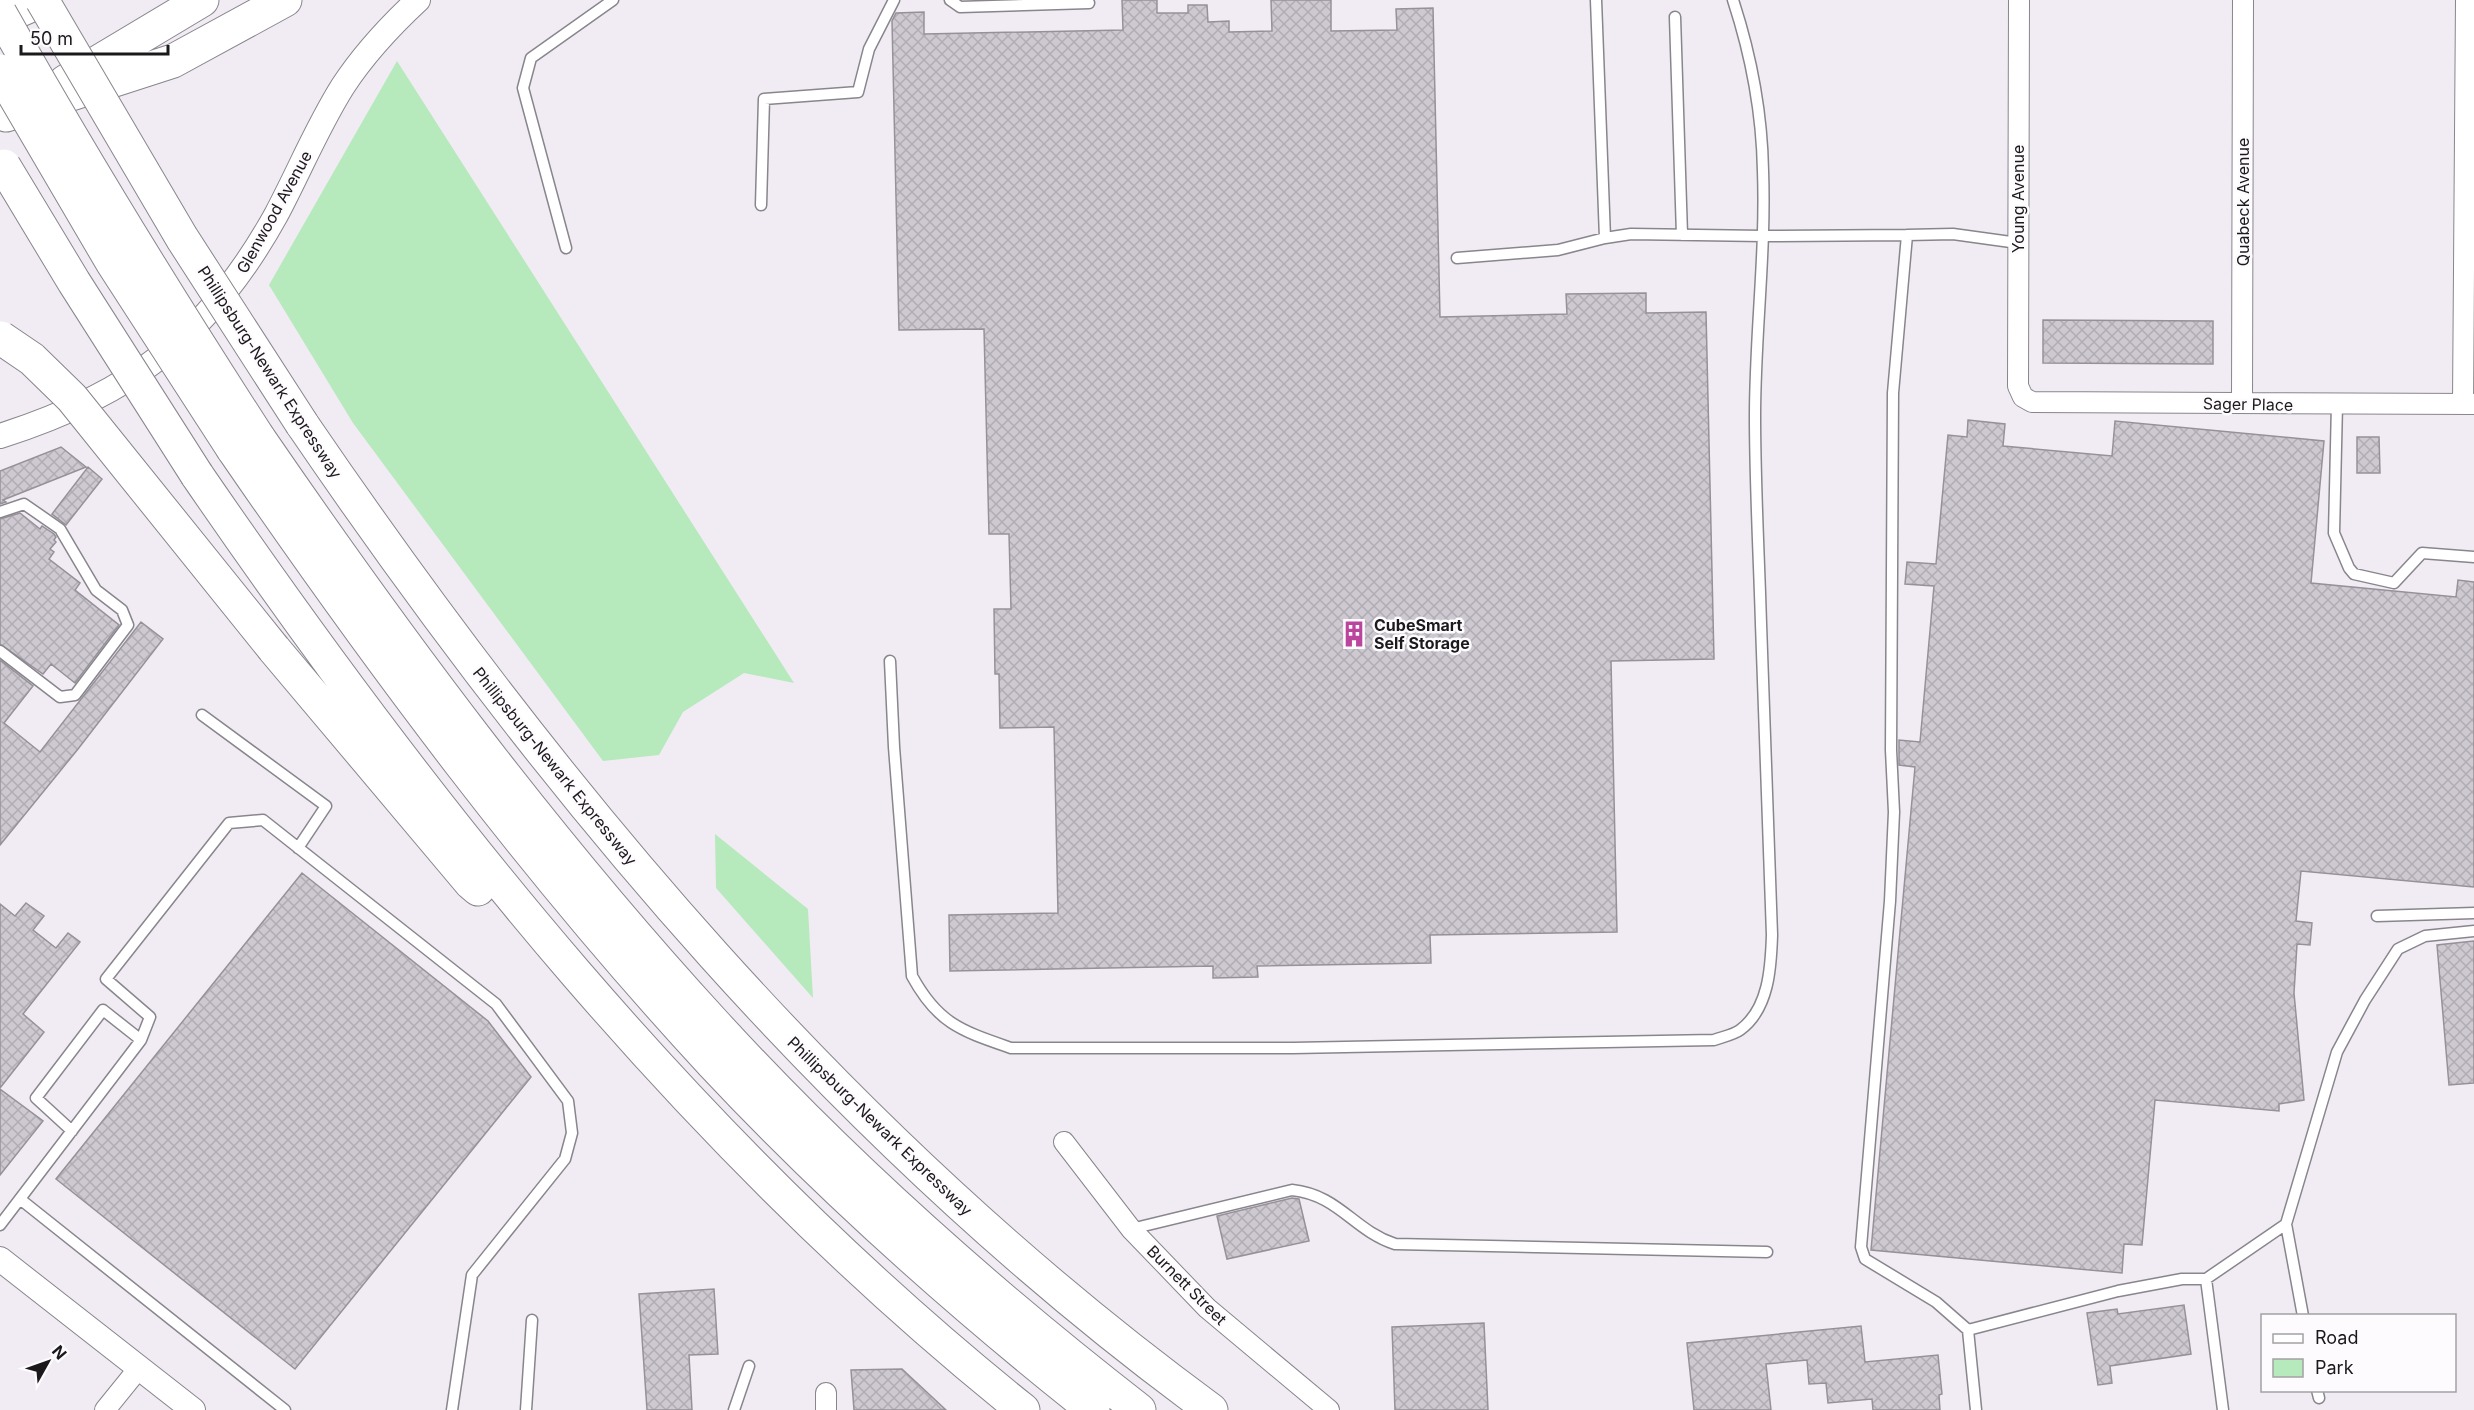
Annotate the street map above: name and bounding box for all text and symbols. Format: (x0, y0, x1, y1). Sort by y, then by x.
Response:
scale bar (21, 18, 168, 56)
text: 50 m (30, 28, 73, 49)
street label: Quabeck Avenue (2233, 138, 2253, 266)
street label: Young Avenue (2008, 145, 2028, 253)
street label: Glenwood Avenue (232, 147, 316, 277)
street label: Phillipsburg-Newark Expressway (194, 262, 346, 482)
street label: Sager Place (2203, 393, 2293, 415)
place label: CubeSmart Self Storage (1374, 615, 1470, 653)
building icon: CubeSmart Self Storage (1339, 619, 1369, 649)
street label: Phillipsburg-Newark Expressway (469, 663, 641, 869)
street label: Phillipsburg-Newark Expressway (783, 1032, 977, 1220)
street label: Burnett Street (1143, 1241, 1231, 1329)
legend (2261, 1314, 2456, 1392)
text: Road (2315, 1327, 2358, 1348)
north arrow (18, 1332, 78, 1392)
text: N (48, 1341, 71, 1363)
text: Park (2315, 1357, 2354, 1378)

